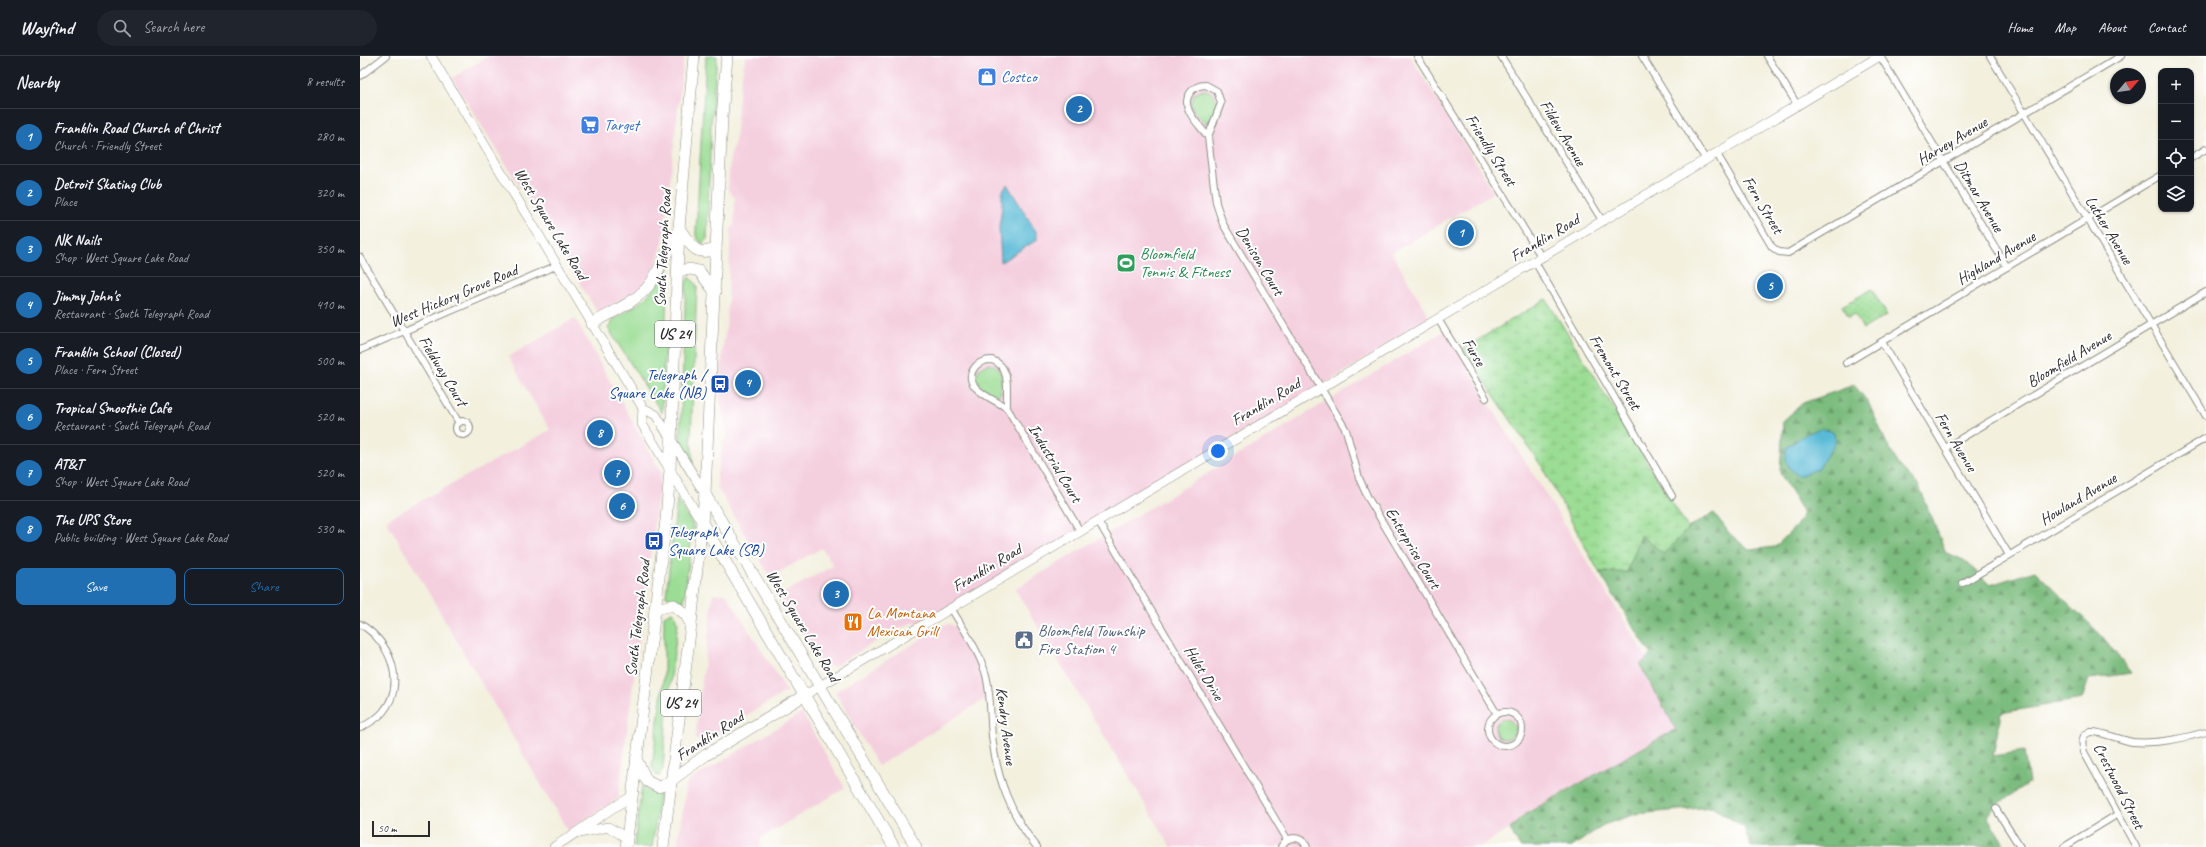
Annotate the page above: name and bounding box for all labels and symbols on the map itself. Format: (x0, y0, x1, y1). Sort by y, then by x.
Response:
shop icon: Costco (976, 66, 998, 88)
place label: Costco (1001, 67, 1039, 87)
north arrow (2110, 68, 2146, 104)
pin: 2 (1066, 94, 1092, 124)
street label: Fildew Avenue (1535, 96, 1591, 171)
street label: Friendly Street (1461, 110, 1522, 191)
street label: Harvey Avenue (1913, 111, 1992, 170)
supermarket icon: Target (579, 114, 601, 136)
place label: Target (604, 115, 642, 135)
street label: Ditmar Avenue (1950, 156, 2009, 237)
street label: West Square Lake Road (510, 164, 594, 286)
street label: Fern Street (1738, 173, 1789, 239)
street label: South Telegraph Road (650, 186, 676, 307)
street label: Luther Avenue (2081, 192, 2138, 269)
street label: Franklin Road (1507, 208, 1585, 266)
pin: 1 (1448, 218, 1474, 248)
street label: Denison Court (1232, 223, 1289, 301)
street label: Highland Avenue (1953, 226, 2041, 289)
place label: Bloomfield Tennis & Fitness (1140, 244, 1231, 282)
sports icon: Bloomfield Tennis & Fitness (1115, 252, 1137, 274)
street label: West Hickory Grove Road (387, 259, 523, 332)
pin: 5 (1757, 271, 1783, 301)
road number: US 24 (655, 321, 695, 347)
street label: Bloomfield Avenue (2023, 325, 2116, 392)
street label: Fremont Street (1585, 331, 1646, 415)
street label: Fieldway Court (414, 332, 473, 412)
street label: Furse (1458, 334, 1491, 371)
place label: Telegraph / Square Lake (NB) (608, 365, 710, 403)
pin: 4 (735, 368, 761, 398)
street label: Franklin Road (1228, 372, 1306, 430)
bus stop icon: Telegraph / Square Lake (NB) (709, 373, 731, 395)
street label: Fern Avenue (1930, 409, 1982, 477)
pin: 8 (587, 418, 613, 448)
street label: Industrial Court (1024, 420, 1087, 508)
your location (1208, 441, 1228, 461)
pin: 7 (604, 458, 630, 488)
street label: Howland Avenue (2036, 467, 2122, 530)
pin: 6 (609, 491, 635, 521)
street label: Enterprise Court (1381, 504, 1446, 594)
place label: Telegraph / Square Lake (SB) (668, 522, 764, 560)
bus stop icon: Telegraph / Square Lake (SB) (643, 530, 665, 552)
street label: Franklin Road (949, 538, 1027, 596)
street label: South Telegraph Road (621, 556, 655, 678)
street label: West Square Lake Road (762, 566, 846, 688)
pin: 3 (823, 579, 849, 609)
place label: La Montana Mexican Grill (867, 603, 941, 641)
restaurant icon: La Montana Mexican Grill (842, 611, 864, 633)
place label: Bloomfield Township Fire Station 4 (1038, 621, 1145, 659)
public building icon: Bloomfield Township Fire Station 4 (1013, 629, 1035, 651)
street label: Hulet Drive (1180, 642, 1229, 706)
street label: Kendry Avenue (991, 686, 1021, 768)
road number: US 24 (661, 690, 701, 716)
street label: Franklin Road (672, 705, 750, 765)
street label: Crestwood Street (2089, 740, 2150, 834)
scale bar (372, 819, 430, 838)

